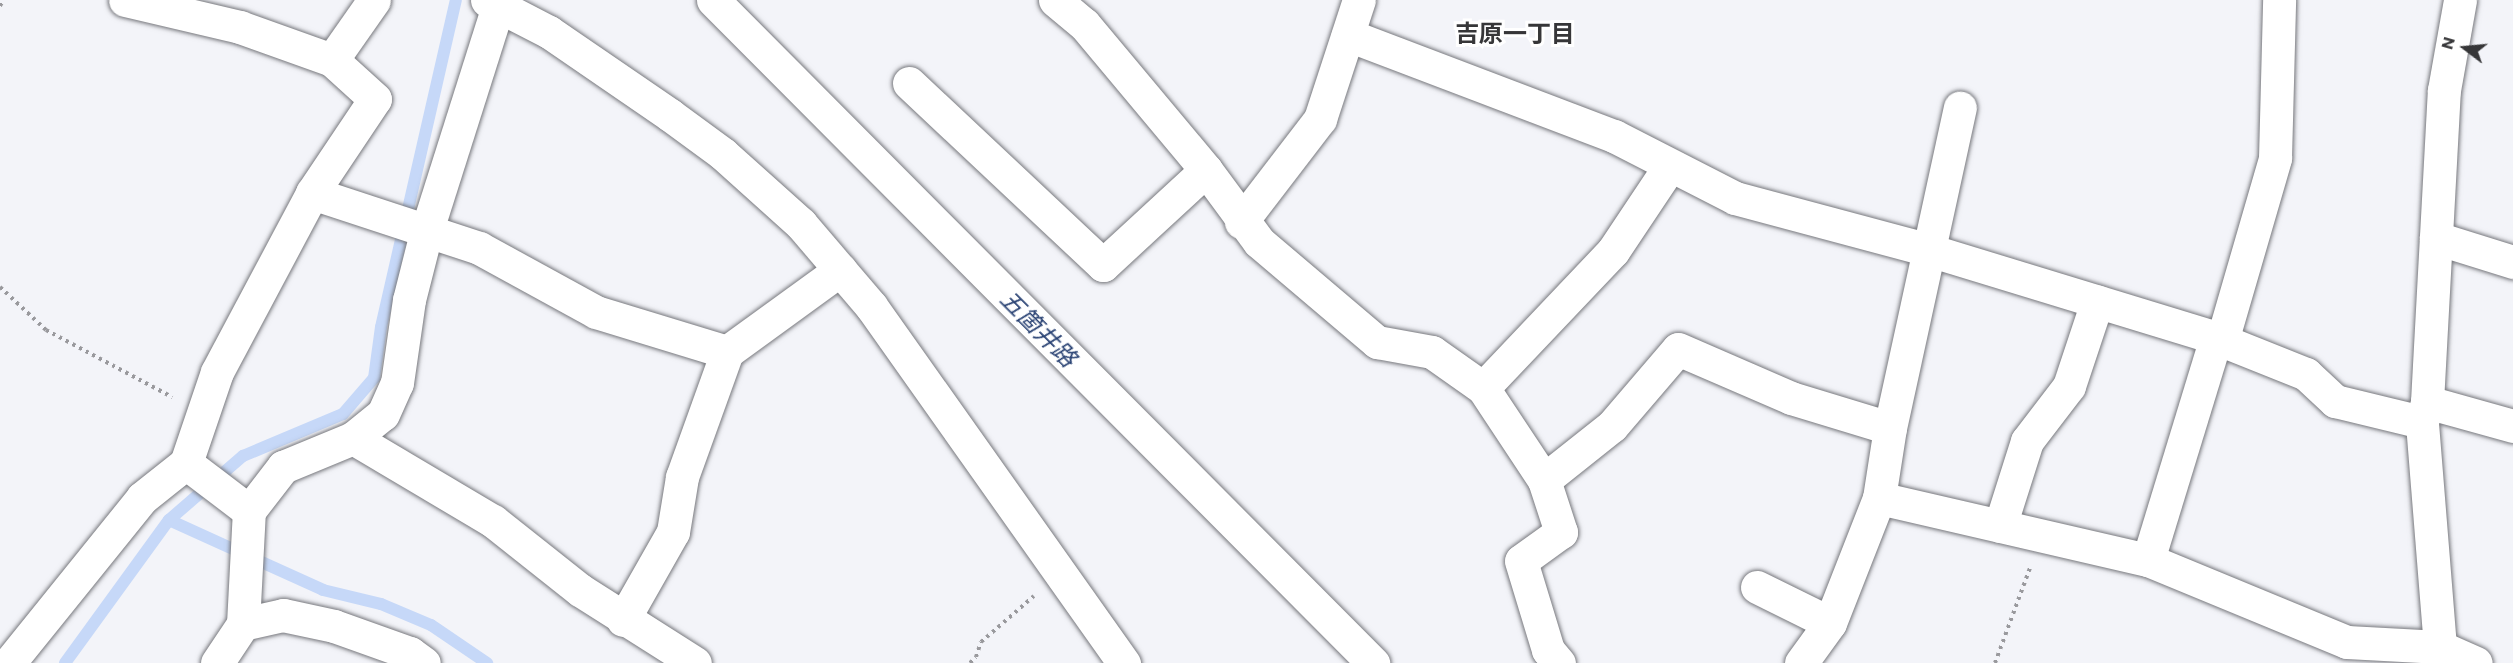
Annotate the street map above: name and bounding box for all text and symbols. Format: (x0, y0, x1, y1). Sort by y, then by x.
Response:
north arrow (2435, 18, 2495, 78)
district label: 吉原一丁目 (1455, 19, 1575, 47)
text: N (2436, 35, 2458, 51)
water label: 五箇井路 (995, 284, 1083, 372)

